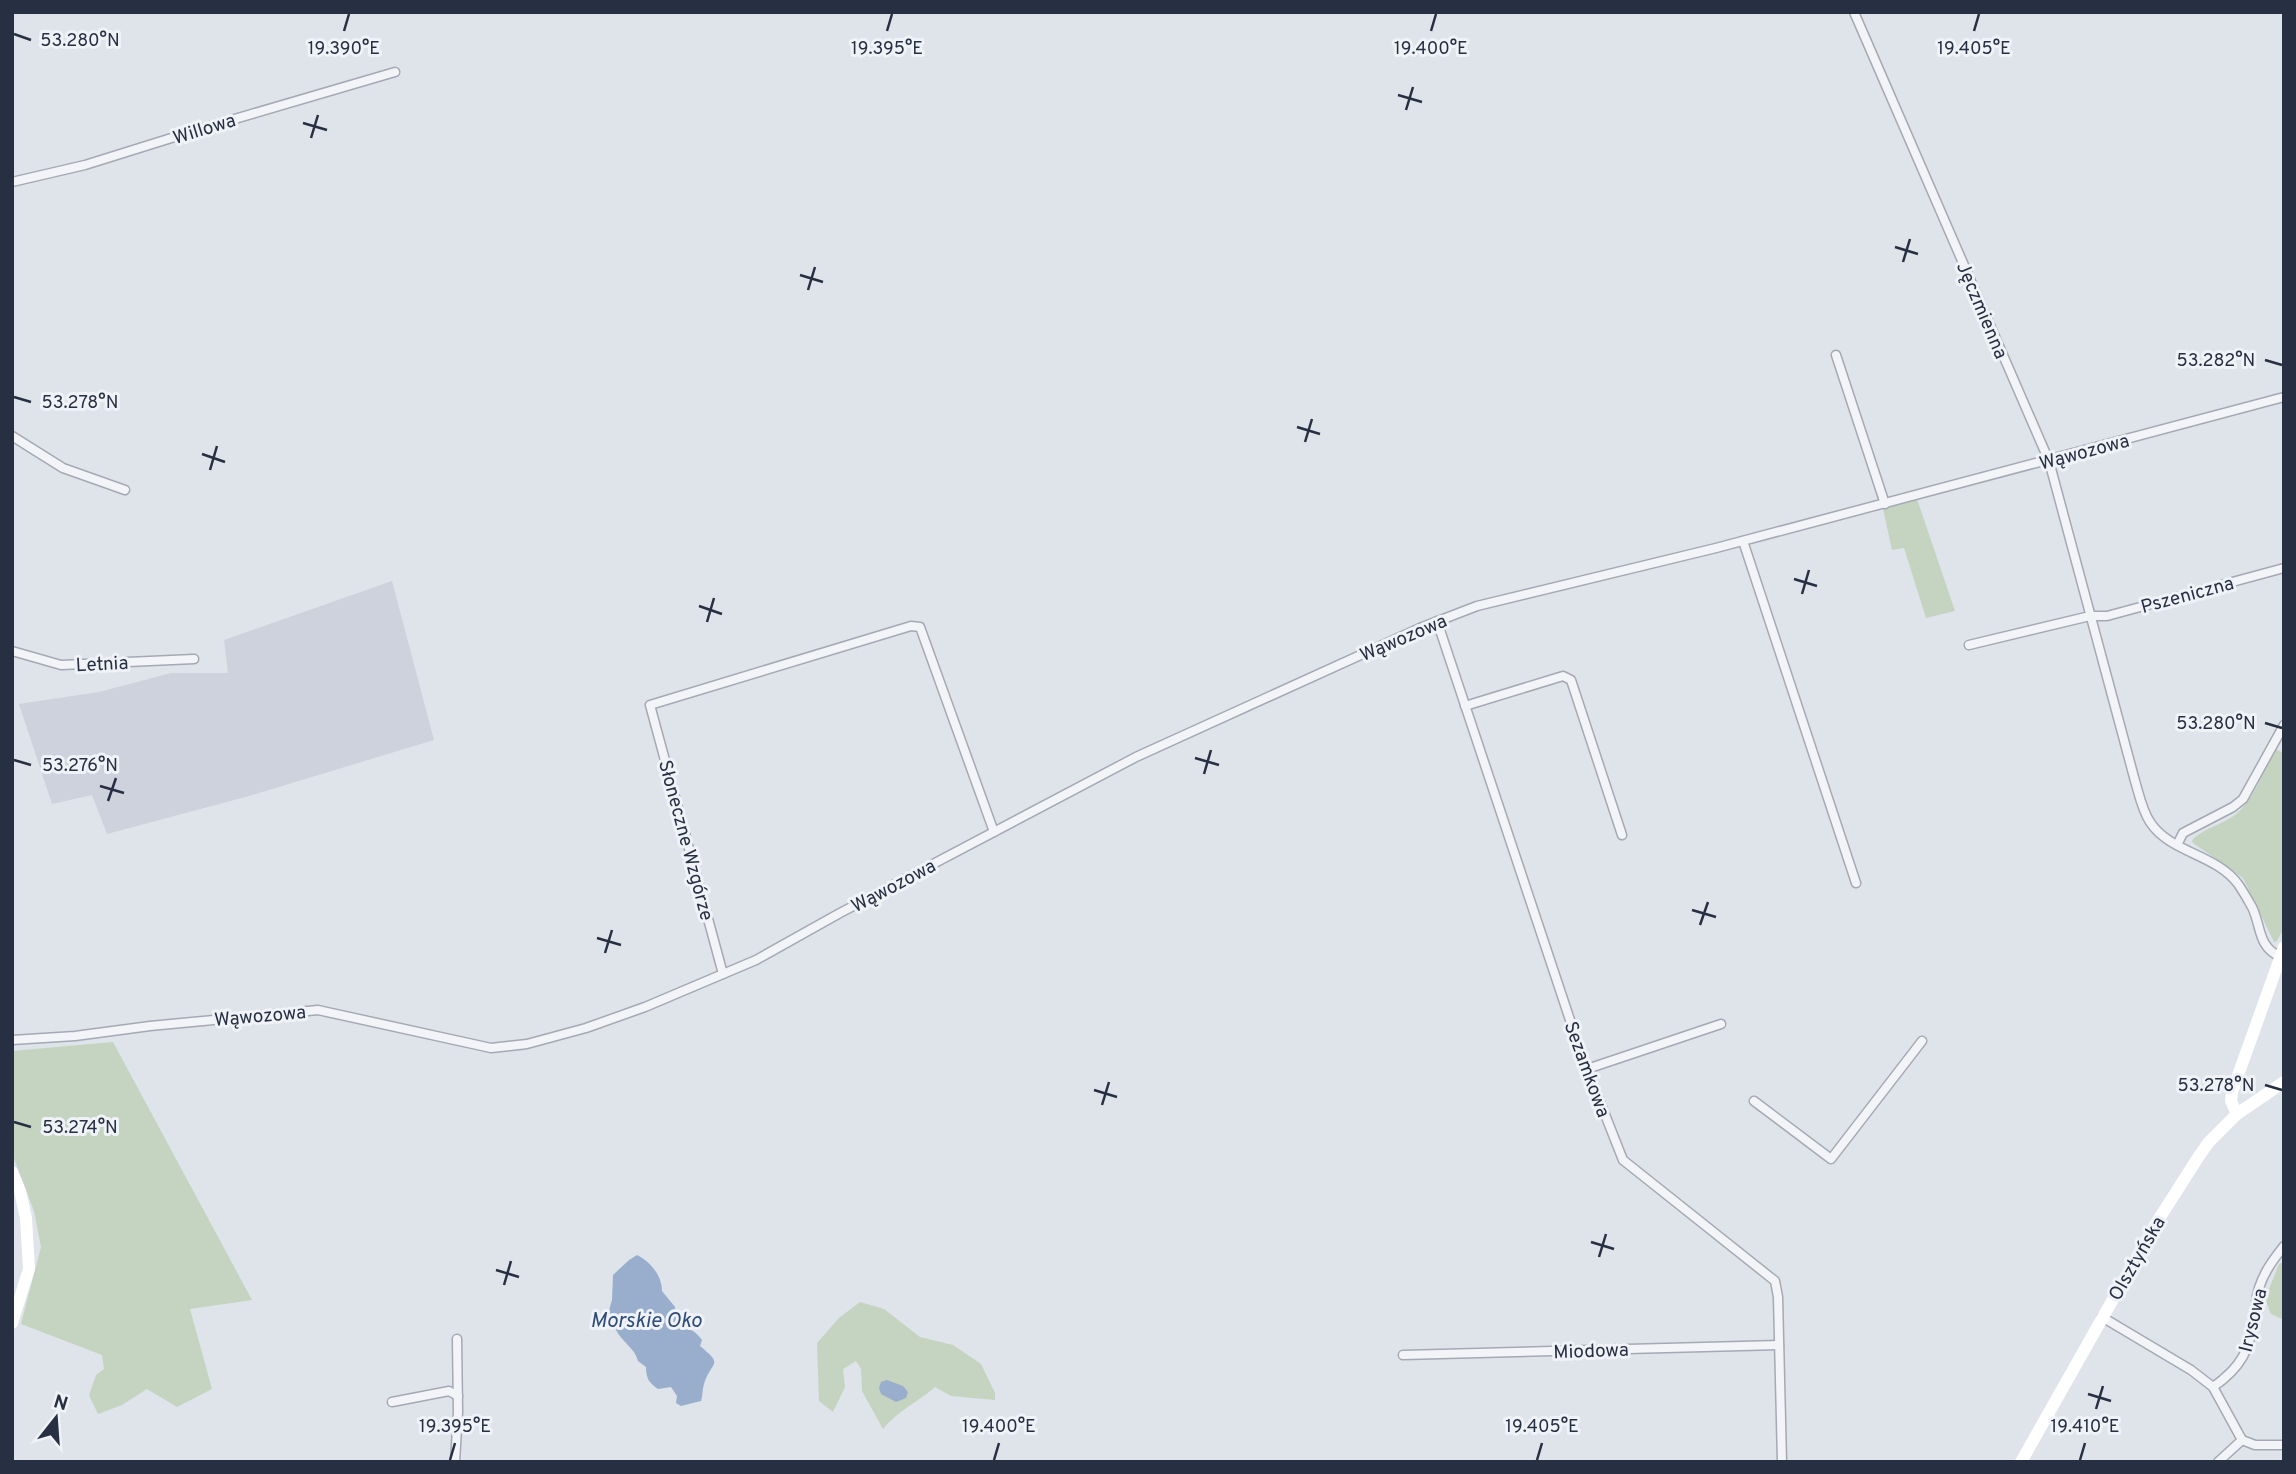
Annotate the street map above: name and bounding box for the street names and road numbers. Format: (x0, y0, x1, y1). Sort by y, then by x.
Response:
street label: Willowa (170, 109, 239, 151)
street label: Jęczmienna (1950, 259, 2012, 363)
street label: Wąwozowa (2037, 429, 2132, 476)
street label: Pszeniczna (2138, 572, 2237, 620)
street label: Wąwozowa (1357, 610, 1451, 668)
street label: Letnia (75, 652, 129, 678)
street label: Słoneczne Wzgórze (652, 758, 718, 923)
street label: Wąwozowa (848, 855, 940, 919)
street label: Wąwozowa (213, 1001, 307, 1033)
street label: Sezamkowa (1558, 1018, 1615, 1121)
street label: Olsztyńska (2104, 1213, 2171, 1305)
street label: Irysowa (2234, 1286, 2273, 1355)
street label: Miodowa (1553, 1339, 1629, 1365)

